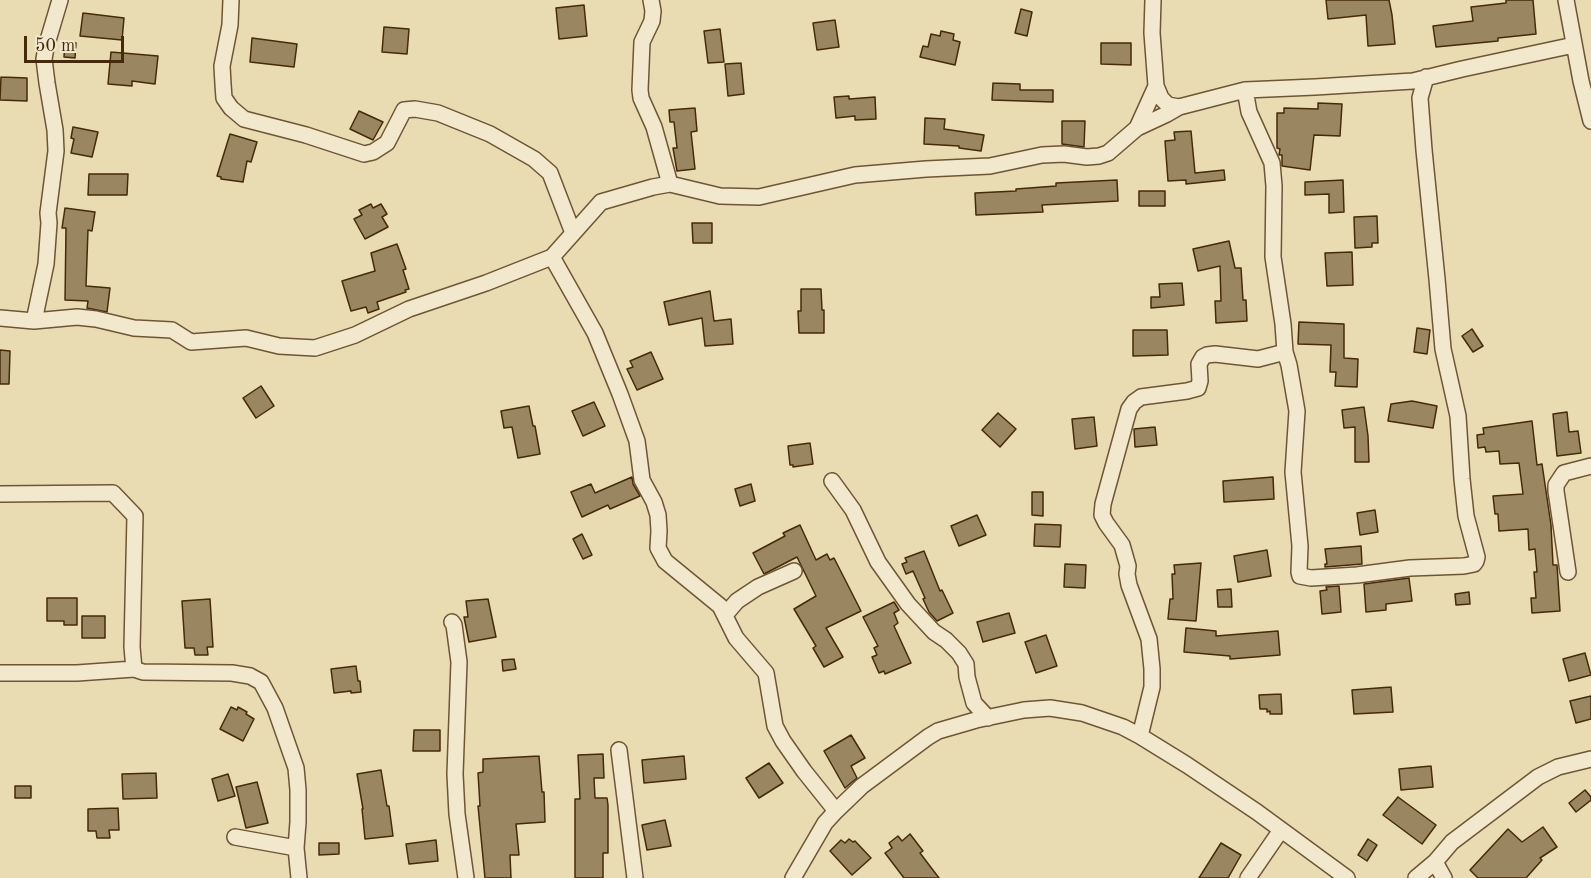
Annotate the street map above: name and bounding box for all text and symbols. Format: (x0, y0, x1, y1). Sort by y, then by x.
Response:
scale bar (27, 24, 128, 62)
text: 50 m (35, 37, 75, 55)

